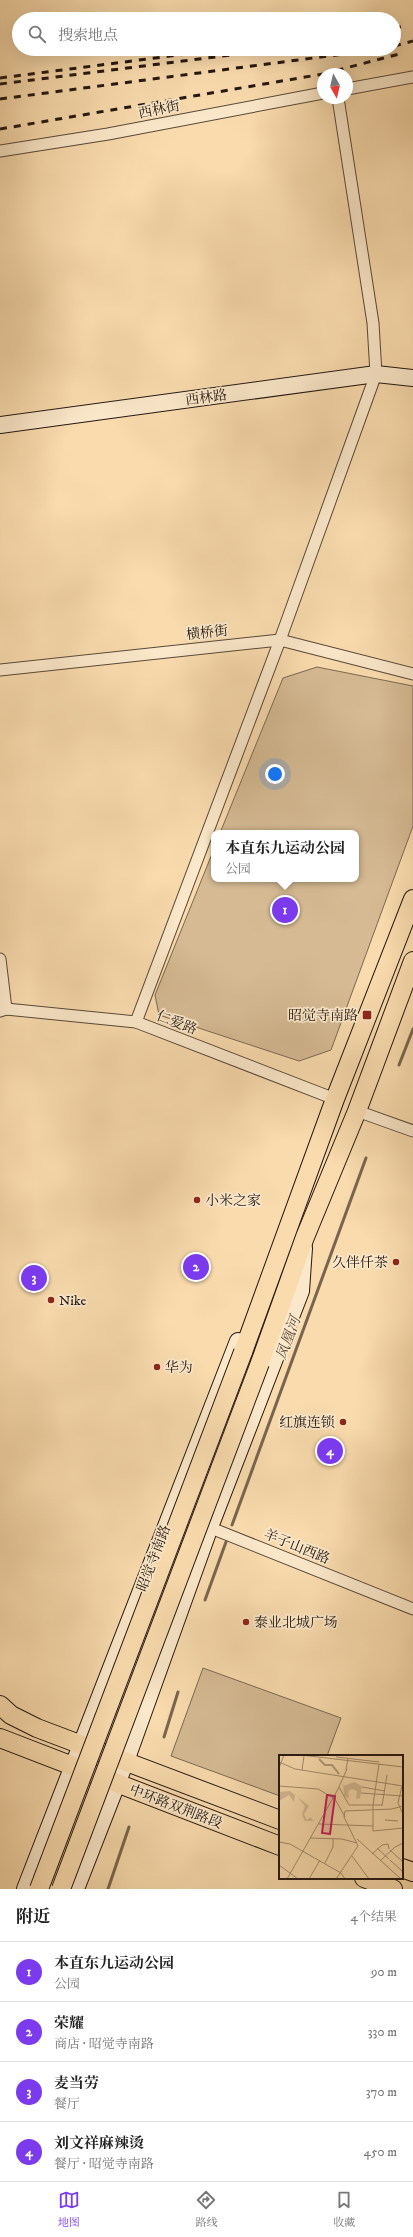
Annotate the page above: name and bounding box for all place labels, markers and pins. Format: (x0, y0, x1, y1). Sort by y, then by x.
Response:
pin: 1 (272, 895, 298, 925)
place label: 昭觉寺南路 (288, 1007, 358, 1025)
marker: 昭觉寺南路 (361, 1009, 373, 1021)
place label: 小米之家 (205, 1192, 261, 1210)
marker: 小米之家 (192, 1195, 202, 1205)
pin: 2 (183, 1252, 209, 1282)
place label: 久伴仟茶 (332, 1254, 388, 1272)
marker: 久伴仟茶 (391, 1257, 401, 1267)
pin: 3 (21, 1263, 47, 1293)
place label: Nike (59, 1292, 87, 1310)
marker: Nike (46, 1295, 56, 1305)
place label: 华为 (165, 1359, 193, 1377)
marker: 华为 (152, 1362, 162, 1372)
place label: 红旗连锁 (279, 1414, 335, 1432)
marker: 红旗连锁 (338, 1417, 348, 1427)
pin: 4 (317, 1436, 343, 1466)
place label: 泰业北城广场 (254, 1614, 338, 1632)
marker: 泰业北城广场 (241, 1617, 251, 1627)

